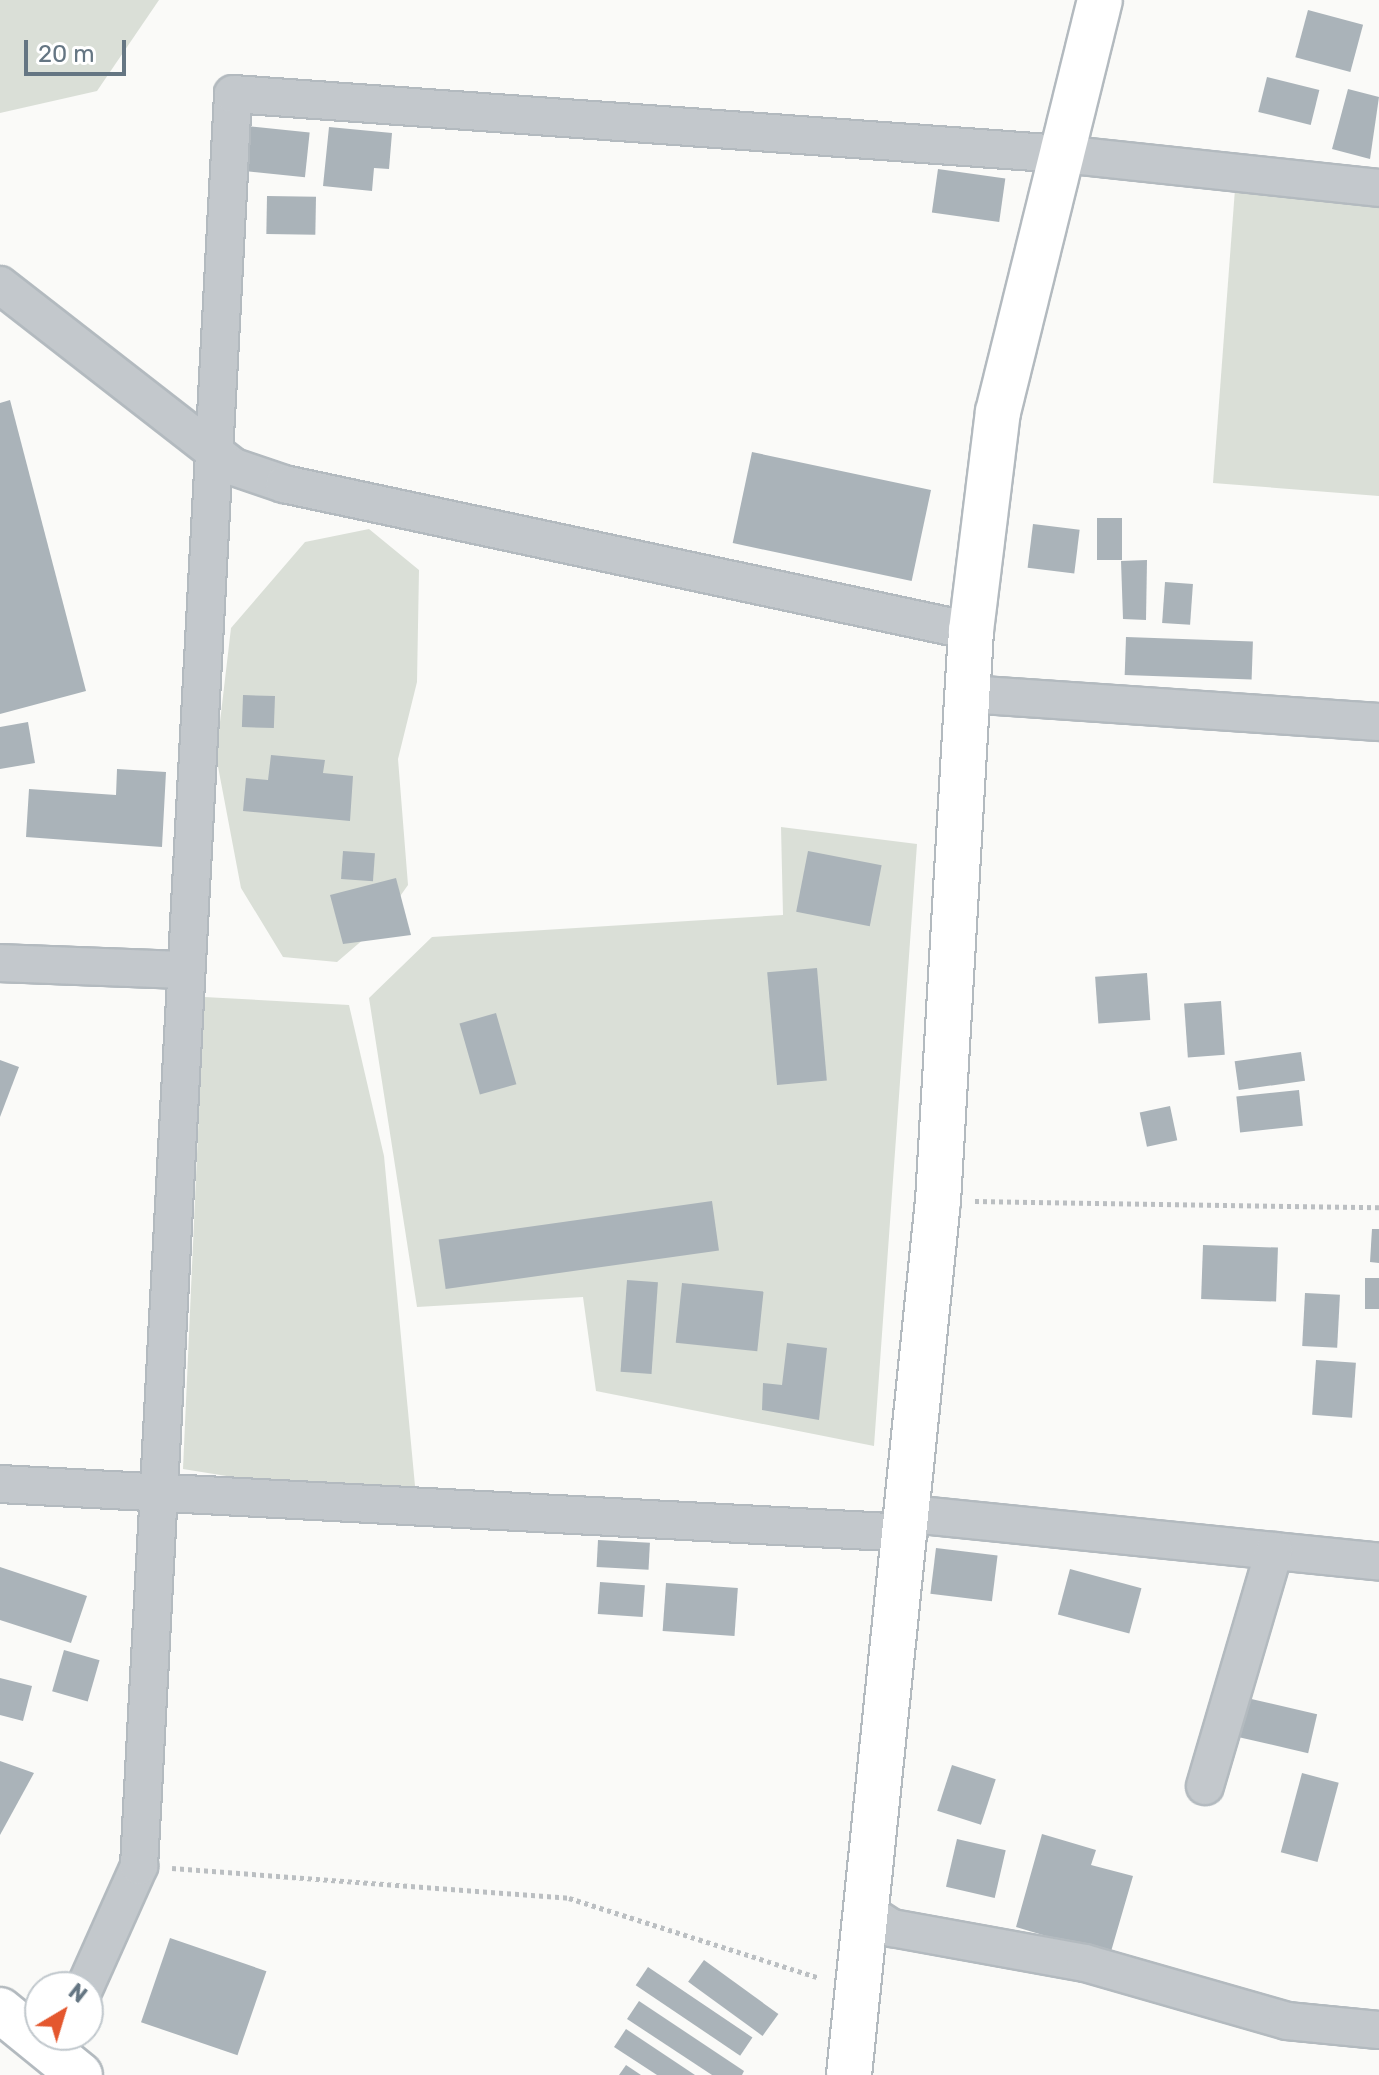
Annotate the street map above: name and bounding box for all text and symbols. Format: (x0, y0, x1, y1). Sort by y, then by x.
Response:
scale bar (28, 24, 130, 74)
text: 20 m (38, 40, 95, 68)
north arrow (24, 1971, 104, 2051)
text: N (63, 1978, 92, 2009)

